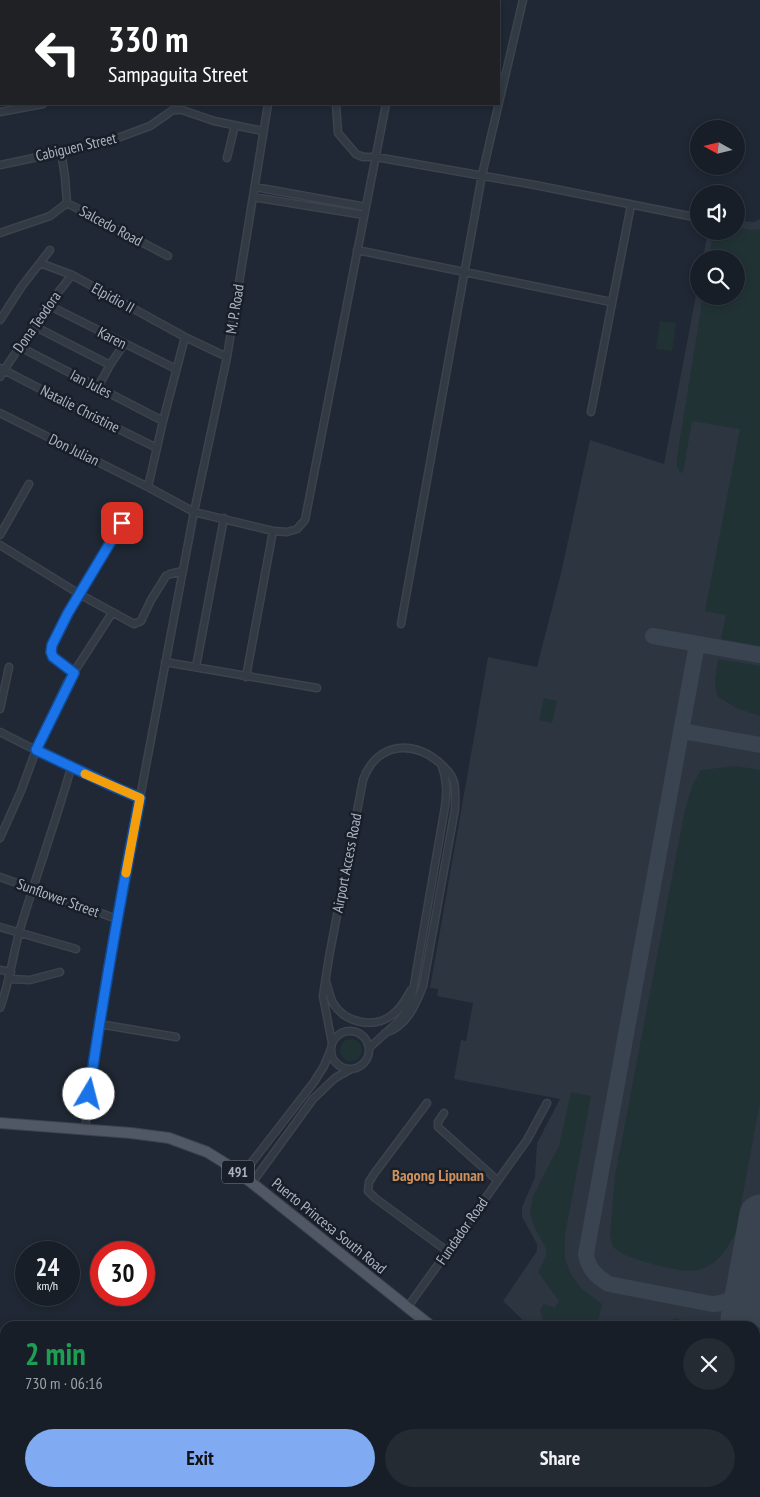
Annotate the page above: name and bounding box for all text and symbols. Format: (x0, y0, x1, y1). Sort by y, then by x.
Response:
text: 330 m (108, 16, 189, 62)
icon: left (25, 20, 90, 85)
text: Sampaguita Street (108, 60, 248, 88)
north arrow (690, 120, 745, 175)
map controls (690, 120, 745, 305)
street label: Cabiguen Street (34, 128, 118, 165)
button: sound (690, 185, 745, 240)
street label: Salcedo Road (76, 201, 146, 250)
button: search (690, 250, 745, 305)
street label: Elpidio II (88, 278, 138, 317)
street label: M. P. Road (221, 283, 248, 335)
street label: Dona Teodora (9, 287, 65, 356)
street label: Karen (95, 322, 130, 353)
street label: Ian Jules (67, 365, 115, 402)
street label: Natalie Christine (37, 380, 123, 437)
street label: Don Julian (46, 429, 102, 470)
pin (101, 502, 143, 544)
icon: arrive (108, 509, 136, 537)
street label: Airport Access Road (328, 811, 365, 914)
street label: Sunflower Street (14, 874, 102, 921)
position arrow (62, 1067, 114, 1119)
road number: 491 (222, 1160, 254, 1184)
district label: Bagong Lipunan (392, 1165, 484, 1185)
street label: Puerto Princesa South Road (268, 1174, 390, 1278)
street label: Fundador Road (432, 1193, 492, 1268)
speed limit sign: 30 (90, 1241, 155, 1306)
text: 24 (36, 1251, 59, 1283)
text: km/h (37, 1278, 58, 1293)
text: 2 min (25, 1334, 86, 1373)
button: close (683, 1338, 735, 1390)
text: 730 m · 06:16 (25, 1373, 103, 1393)
button: Exit (25, 1429, 375, 1487)
button: Share (385, 1429, 735, 1487)

